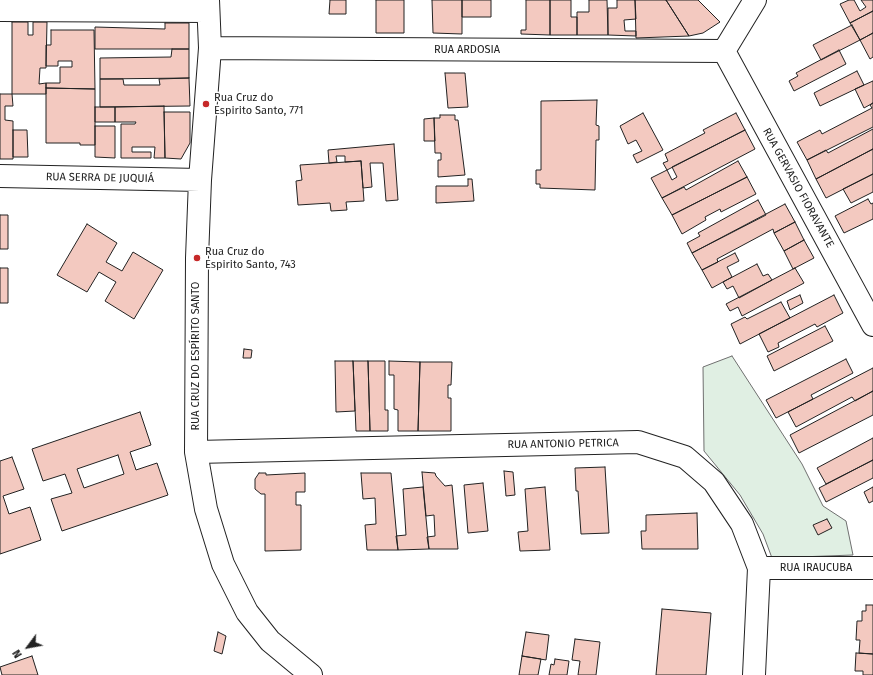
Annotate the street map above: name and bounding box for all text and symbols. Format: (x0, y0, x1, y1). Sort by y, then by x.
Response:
street label: RUA ARDOSIA (434, 43, 500, 57)
place label: Rua Cruz do Espirito Santo, 771 (214, 91, 304, 117)
marker: Rua Cruz do Espirito Santo, 771 (201, 99, 211, 109)
street label: RUA GERVASIO FIORAVANTE (760, 126, 836, 250)
street label: RUA SERRA DE JUQUIÁ (46, 170, 154, 186)
place label: Rua Cruz do Espirito Santo, 743 (205, 245, 296, 271)
marker: Rua Cruz do Espirito Santo, 743 (192, 253, 202, 263)
street label: RUA CRUZ DO ESPÍRITO SANTO (189, 282, 203, 430)
street label: RUA ANTONIO PETRICA (507, 436, 619, 452)
street label: RUA IRAUCUBA (780, 561, 852, 575)
north arrow (8, 627, 48, 667)
text: N (10, 647, 25, 660)

